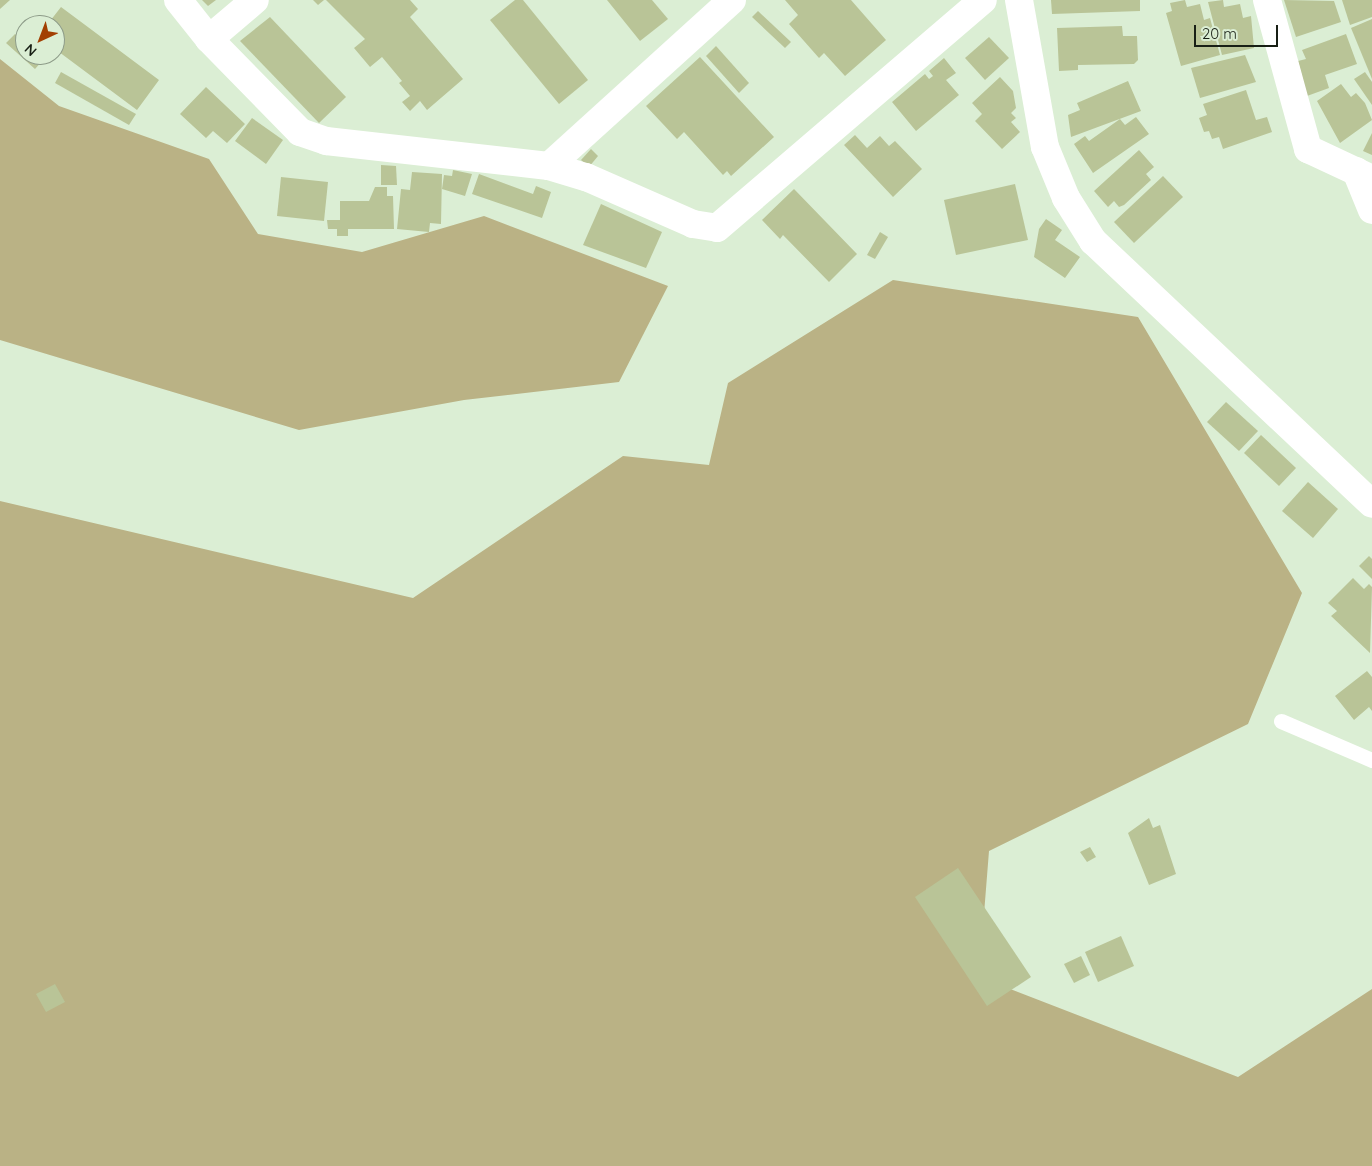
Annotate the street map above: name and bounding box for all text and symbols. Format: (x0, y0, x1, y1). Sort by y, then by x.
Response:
north arrow (15, 15, 65, 65)
scale bar (1197, 15, 1281, 47)
text: 20 m (1202, 24, 1237, 43)
text: N (21, 40, 40, 60)

